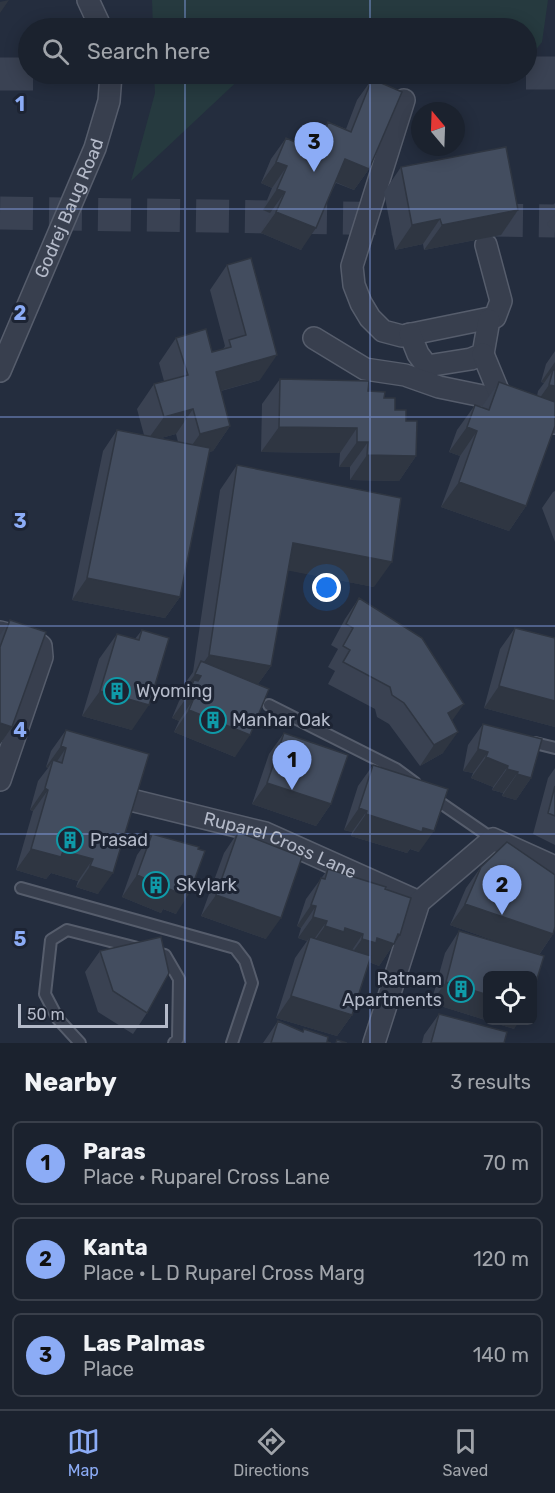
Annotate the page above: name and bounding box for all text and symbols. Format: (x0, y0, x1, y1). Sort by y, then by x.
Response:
search box (18, 18, 537, 84)
icon: search (39, 35, 72, 68)
text: Search here (87, 38, 210, 65)
text: 1 (15, 92, 25, 116)
north arrow (411, 102, 465, 156)
pin: 3 (294, 122, 334, 172)
street label: Godrej Baug Road (30, 136, 108, 281)
text: 2 (14, 301, 27, 325)
text: 3 (13, 509, 27, 533)
your location (312, 573, 341, 602)
building icon: Wyoming (102, 676, 132, 706)
place label: Wyoming (136, 680, 212, 702)
building icon: Manhar Oak (198, 705, 228, 735)
place label: Manhar Oak (232, 709, 331, 731)
text: 4 (13, 718, 27, 742)
pin: 1 (272, 740, 312, 790)
street label: Ruparel Cross Lane (201, 807, 360, 884)
building icon: Prasad (55, 825, 85, 855)
place label: Prasad (90, 829, 148, 851)
pin: 2 (482, 866, 522, 915)
building icon: Skylark (141, 870, 171, 900)
place label: Skylark (176, 874, 238, 896)
text: 5 (14, 927, 27, 951)
place label: Ratnam Apartments (342, 968, 442, 1011)
map controls (483, 971, 537, 1025)
button: locate (483, 971, 537, 1025)
building icon: Ratnam Apartments (446, 974, 476, 1004)
scale bar (18, 1001, 168, 1028)
text: 50 m (27, 1005, 65, 1024)
text: Nearby (24, 1067, 117, 1098)
text: 3 results (450, 1070, 531, 1094)
text: Paras (83, 1138, 146, 1165)
text: 1 (41, 1151, 50, 1175)
text: 70 m (483, 1151, 529, 1175)
text: Place · Ruparel Cross Lane (83, 1165, 330, 1189)
text: Kanta (83, 1234, 148, 1261)
text: 2 (39, 1247, 52, 1271)
text: 120 m (473, 1247, 529, 1271)
text: Place · L D Ruparel Cross Marg (83, 1261, 365, 1285)
text: Las Palmas (83, 1330, 205, 1357)
text: 3 (39, 1343, 52, 1367)
text: 140 m (473, 1343, 529, 1367)
text: Place (83, 1357, 134, 1381)
tab: Map (67, 1425, 100, 1480)
tab: Directions (233, 1425, 309, 1480)
tab: Saved (443, 1425, 488, 1480)

